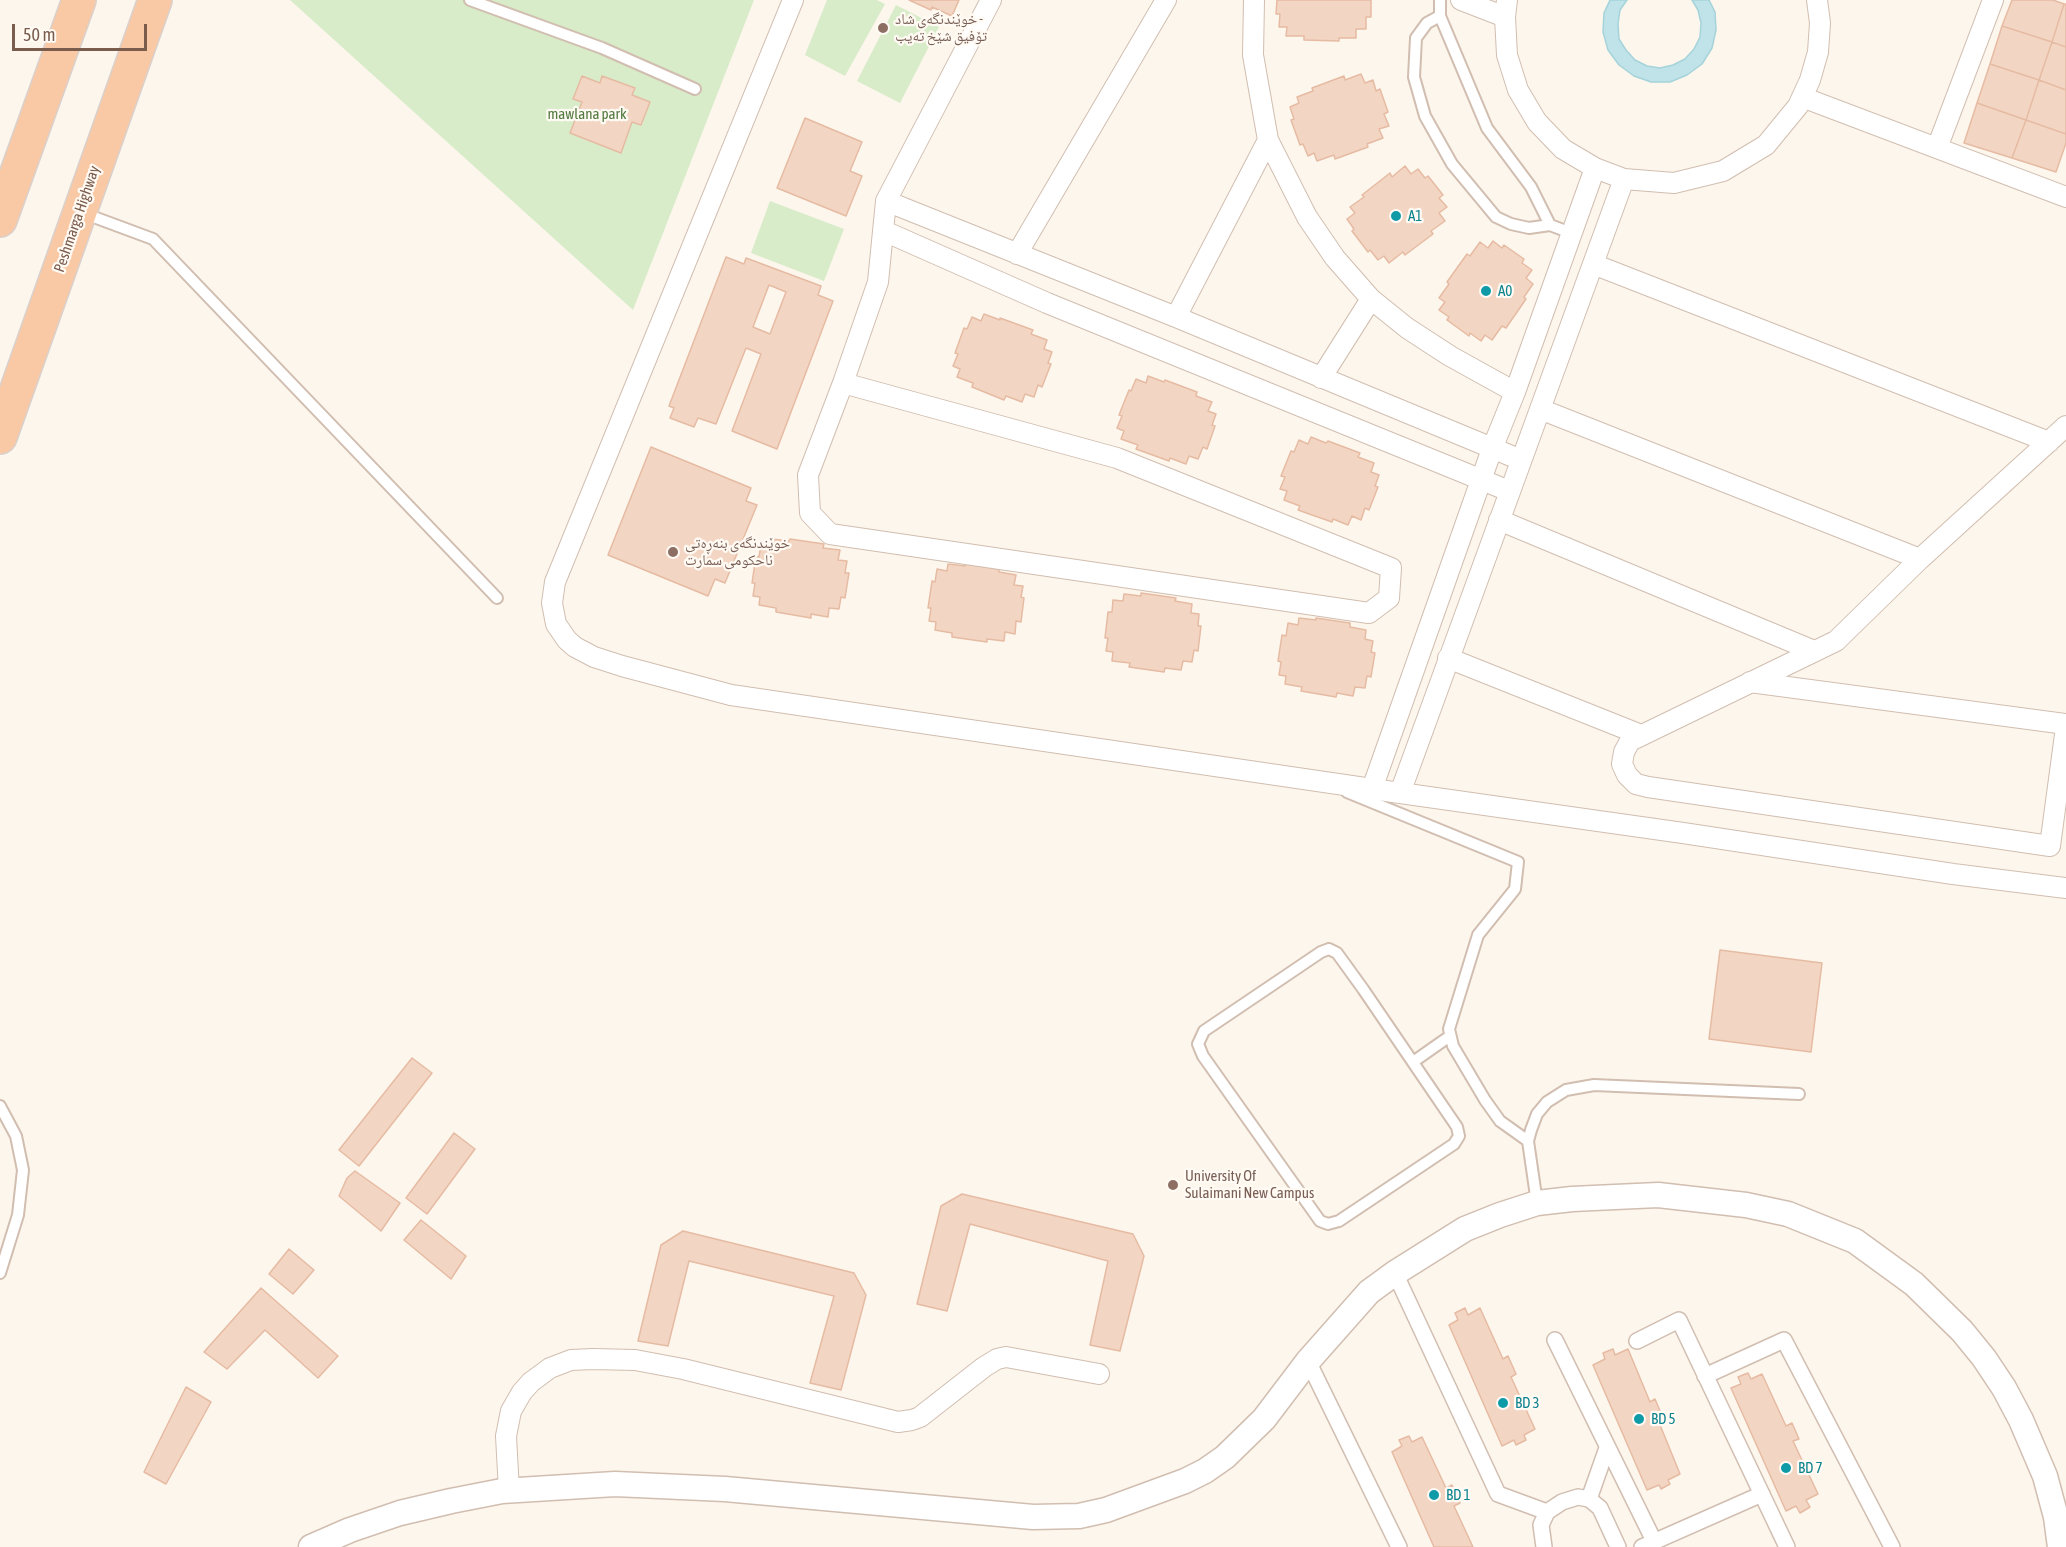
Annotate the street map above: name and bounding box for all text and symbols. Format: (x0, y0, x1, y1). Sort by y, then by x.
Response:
place label: خوێندنگەی شاد - تۆفیق شێخ تەیب (895, 10, 987, 45)
scale bar (15, 12, 150, 50)
marker: خوێندنگەی شاد - تۆفیق شێخ تەیب (876, 21, 890, 35)
text: 50 m (23, 24, 55, 45)
park label: mawlana park (547, 105, 627, 123)
street label: Peshmarga Highway (50, 163, 104, 275)
place label: A1 (1408, 207, 1422, 225)
marker: A1 (1389, 209, 1403, 223)
place label: A0 (1498, 282, 1512, 300)
marker: A0 (1479, 284, 1493, 298)
place label: خوێندنگەی بنەڕەتی ناحکومی سمارت (685, 534, 790, 569)
marker: خوێندنگەی بنەڕەتی ناحکومی سمارت (666, 545, 680, 559)
place label: University Of Sulaimani New Campus (1185, 1167, 1314, 1202)
marker: University Of Sulaimani New Campus (1166, 1178, 1180, 1192)
place label: BD 3 (1515, 1394, 1540, 1412)
marker: BD 3 (1496, 1396, 1510, 1410)
place label: BD 5 (1651, 1410, 1676, 1428)
marker: BD 5 (1632, 1412, 1646, 1426)
place label: BD 7 (1798, 1459, 1823, 1477)
marker: BD 7 (1779, 1461, 1793, 1475)
place label: BD 1 (1446, 1486, 1471, 1504)
marker: BD 1 (1427, 1488, 1441, 1502)

